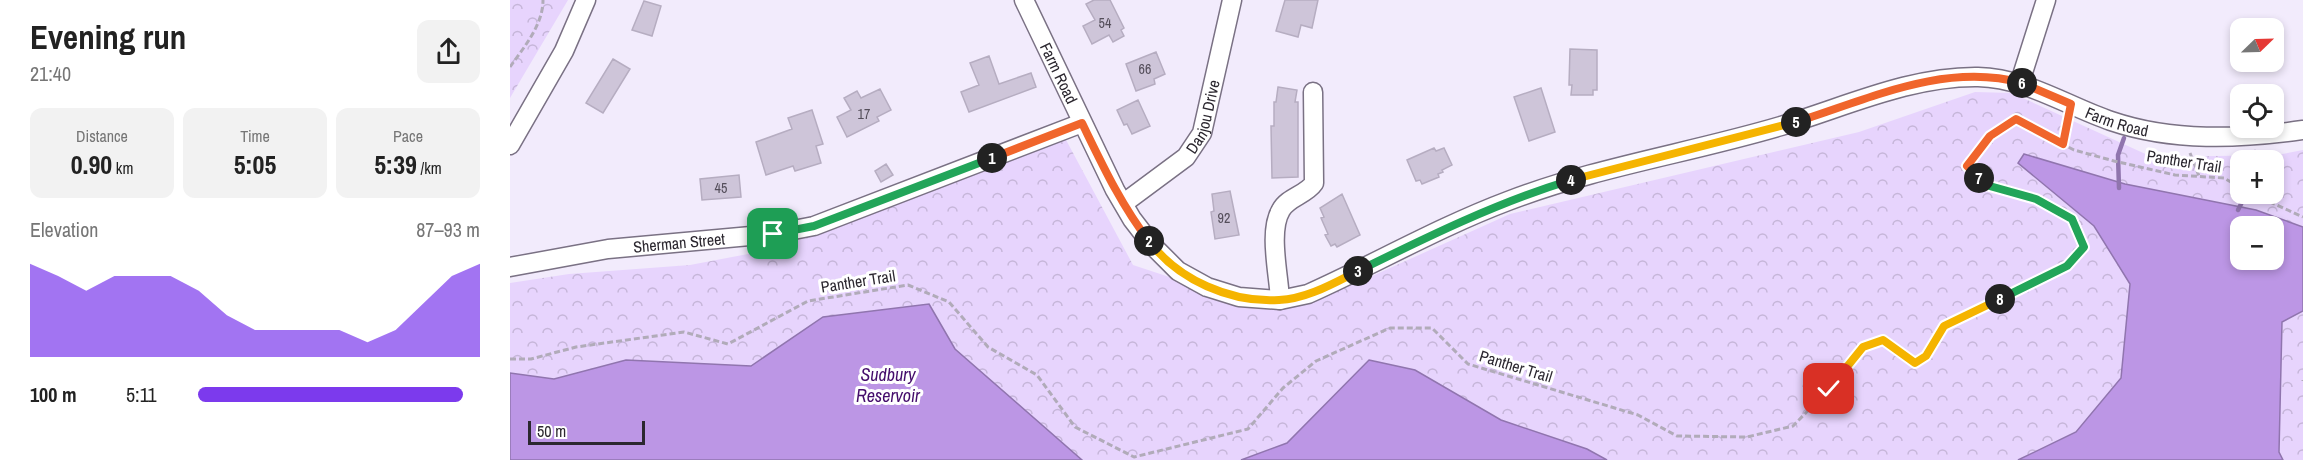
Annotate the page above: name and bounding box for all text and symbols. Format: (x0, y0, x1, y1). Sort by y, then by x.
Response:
house number: 54 (1099, 14, 1112, 32)
text: Evening run (30, 15, 186, 59)
north arrow (2230, 18, 2284, 72)
map controls (2230, 18, 2284, 270)
button: share (417, 20, 480, 83)
street label: Farm Road (1035, 39, 1083, 107)
text: 21:40 (30, 60, 71, 87)
house number: 66 (1139, 60, 1151, 78)
pin: 6 (2007, 68, 2037, 98)
text: 6 (2018, 72, 2026, 94)
street label: Danjou Drive (1180, 78, 1225, 158)
button: locate (2230, 84, 2284, 138)
street label: Farm Road (2082, 101, 2150, 142)
house number: 17 (858, 105, 870, 123)
pin: 5 (1781, 107, 1811, 137)
text: 5 (1792, 111, 1800, 133)
text: Distance (76, 125, 128, 147)
text: Time (240, 125, 270, 147)
text: Pace (393, 125, 423, 147)
pin: 1 (977, 143, 1007, 173)
street label: Panther Trail (2145, 144, 2223, 178)
text: 0.90 (71, 147, 112, 182)
text: 5:05 (234, 147, 276, 182)
text: 5:39 (374, 147, 417, 182)
text: 1 (988, 147, 996, 169)
button: + (2230, 150, 2284, 204)
text: km (112, 157, 133, 179)
text: /km (417, 157, 442, 179)
pin: 7 (1964, 163, 1994, 193)
pin: 4 (1556, 165, 1586, 195)
text: 7 (1975, 167, 1983, 189)
text: 4 (1567, 169, 1575, 191)
house number: 45 (715, 179, 727, 197)
pin (747, 208, 798, 259)
house number: 92 (1218, 209, 1230, 227)
text: Elevation (30, 216, 98, 243)
text: 87–93 m (416, 216, 480, 243)
button: − (2230, 216, 2284, 270)
icon: arrive (756, 217, 789, 250)
pin: 2 (1134, 226, 1164, 256)
street label: Sherman Street (632, 227, 726, 258)
text: 2 (1145, 230, 1153, 252)
pin: 3 (1343, 256, 1373, 286)
text: 3 (1354, 260, 1362, 282)
street label: Panther Trail (819, 264, 897, 298)
pin: 8 (1985, 284, 2015, 314)
text: 8 (1996, 288, 2004, 310)
street label: Panther Trail (1477, 344, 1555, 388)
water label: Sudbury Reservoir (856, 362, 921, 408)
pin (1803, 363, 1854, 414)
icon: check (1812, 372, 1845, 405)
text: 100 m (30, 381, 77, 408)
text: 5:11 (126, 381, 157, 408)
scale bar (528, 418, 645, 446)
text: 50 m (537, 420, 566, 442)

